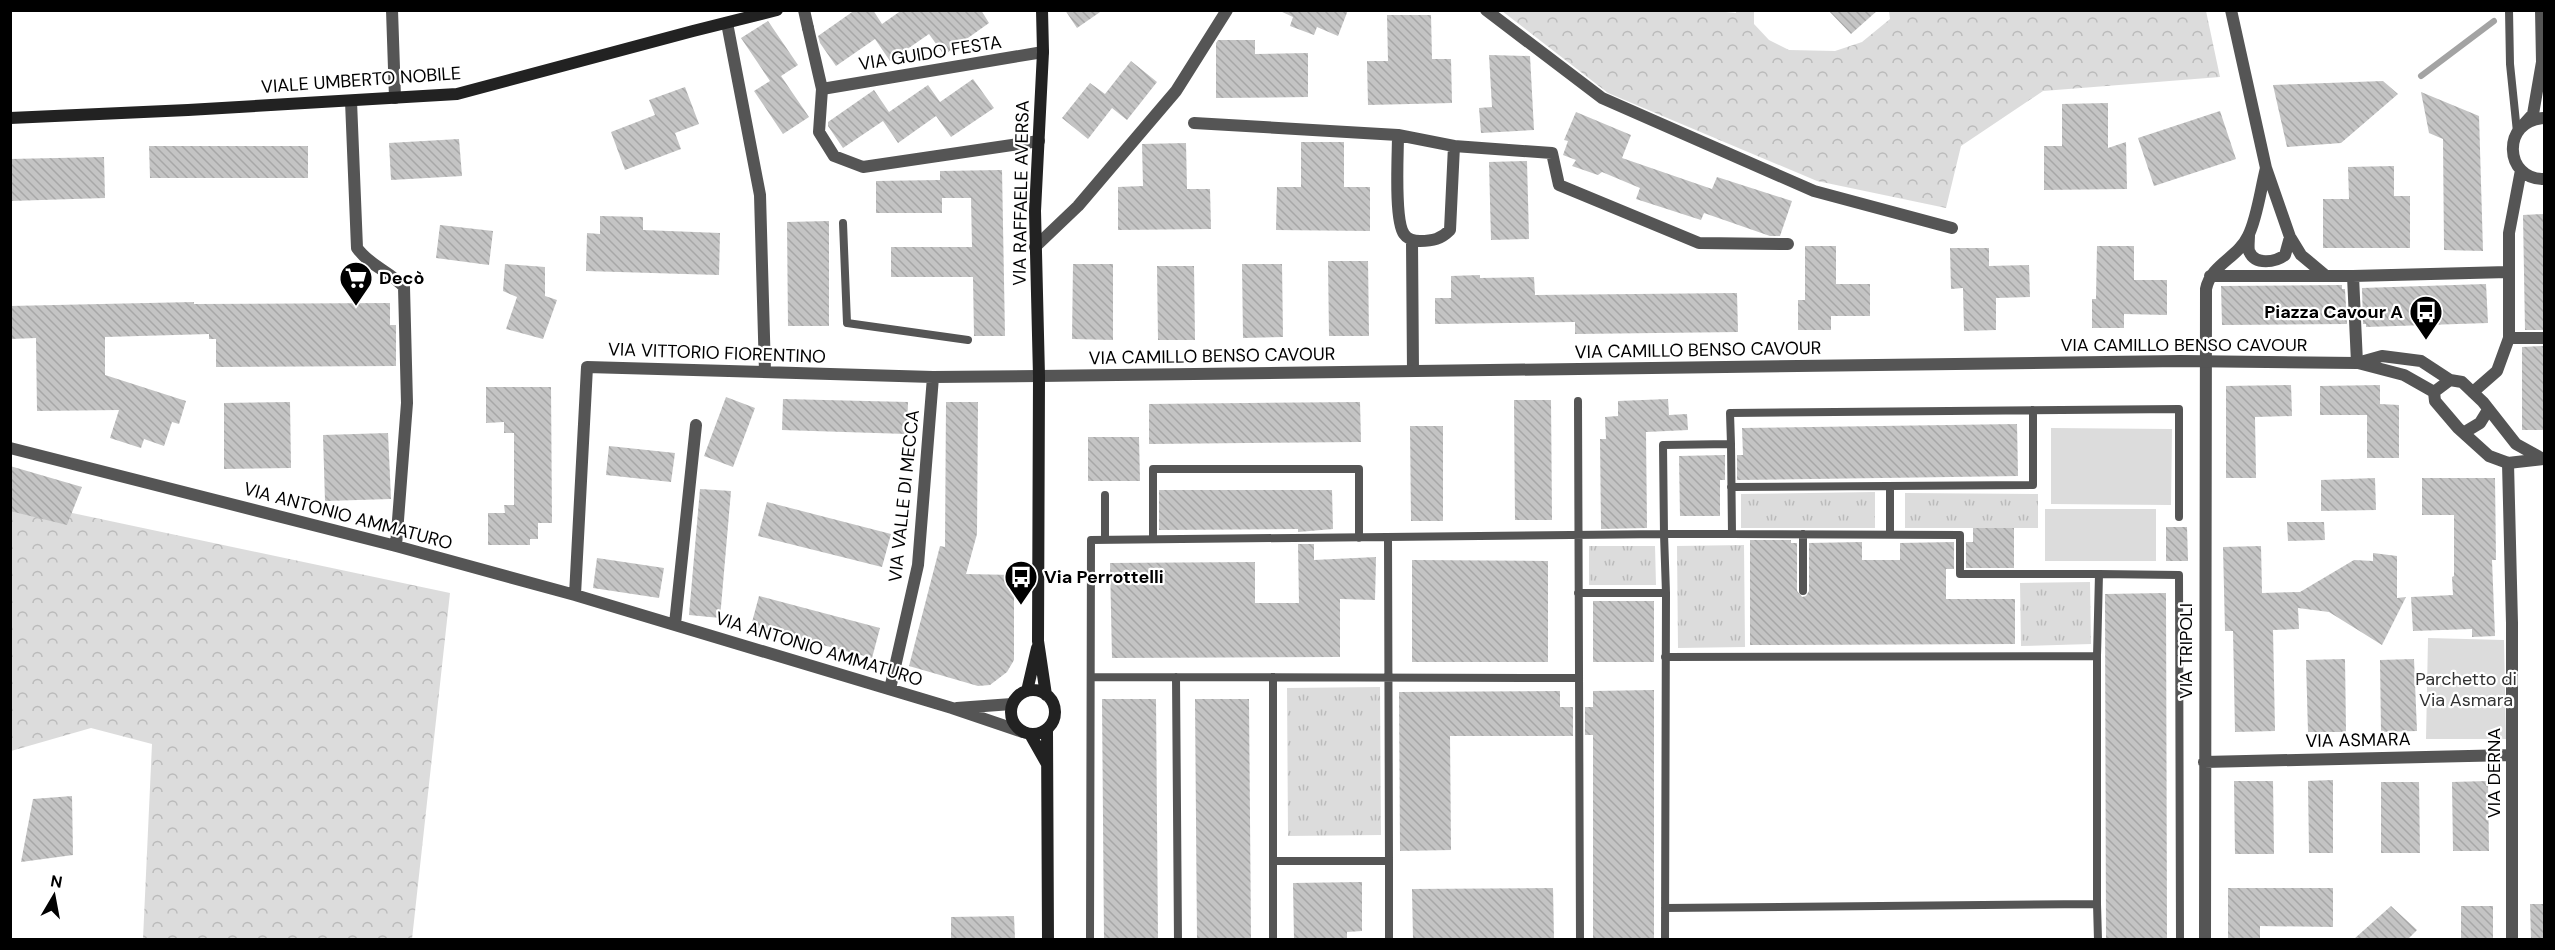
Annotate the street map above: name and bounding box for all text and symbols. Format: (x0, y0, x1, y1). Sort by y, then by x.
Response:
street label: VIA GUIDO FESTA (857, 30, 1003, 76)
street label: VIALE UMBERTO NOBILE (260, 61, 462, 99)
street label: VIA RAFFAELE AVERSA (1007, 100, 1035, 286)
supermarket icon: Decò (338, 260, 374, 307)
place label: Decò (379, 266, 424, 290)
bus stop icon: Piazza Cavour A (2408, 294, 2444, 341)
place label: Piazza Cavour A (2264, 300, 2403, 324)
street label: VIA CAMILLO BENSO CAVOUR (2061, 333, 2307, 357)
street label: VIA CAMILLO BENSO CAVOUR (1574, 336, 1822, 364)
street label: VIA VITTORIO FIORENTINO (608, 337, 826, 369)
street label: VIA CAMILLO BENSO CAVOUR (1088, 342, 1336, 370)
street label: VIA VALLE DI MECCA (883, 409, 925, 583)
street label: VIA ANTONIO AMMATURO (241, 477, 455, 555)
bus stop icon: Via Perrottelli (1003, 559, 1039, 606)
place label: Via Perrottelli (1044, 565, 1164, 589)
street label: VIA TRIPOLI (2174, 603, 2198, 699)
street label: VIA ANTONIO AMMATURO (712, 606, 926, 692)
park label: Parchetto di Via Asmara (2415, 667, 2517, 712)
street label: VIA ASMARA (2305, 727, 2411, 753)
street label: VIA DERNA (2482, 728, 2506, 818)
north arrow (24, 866, 84, 926)
text: N (49, 870, 64, 893)

